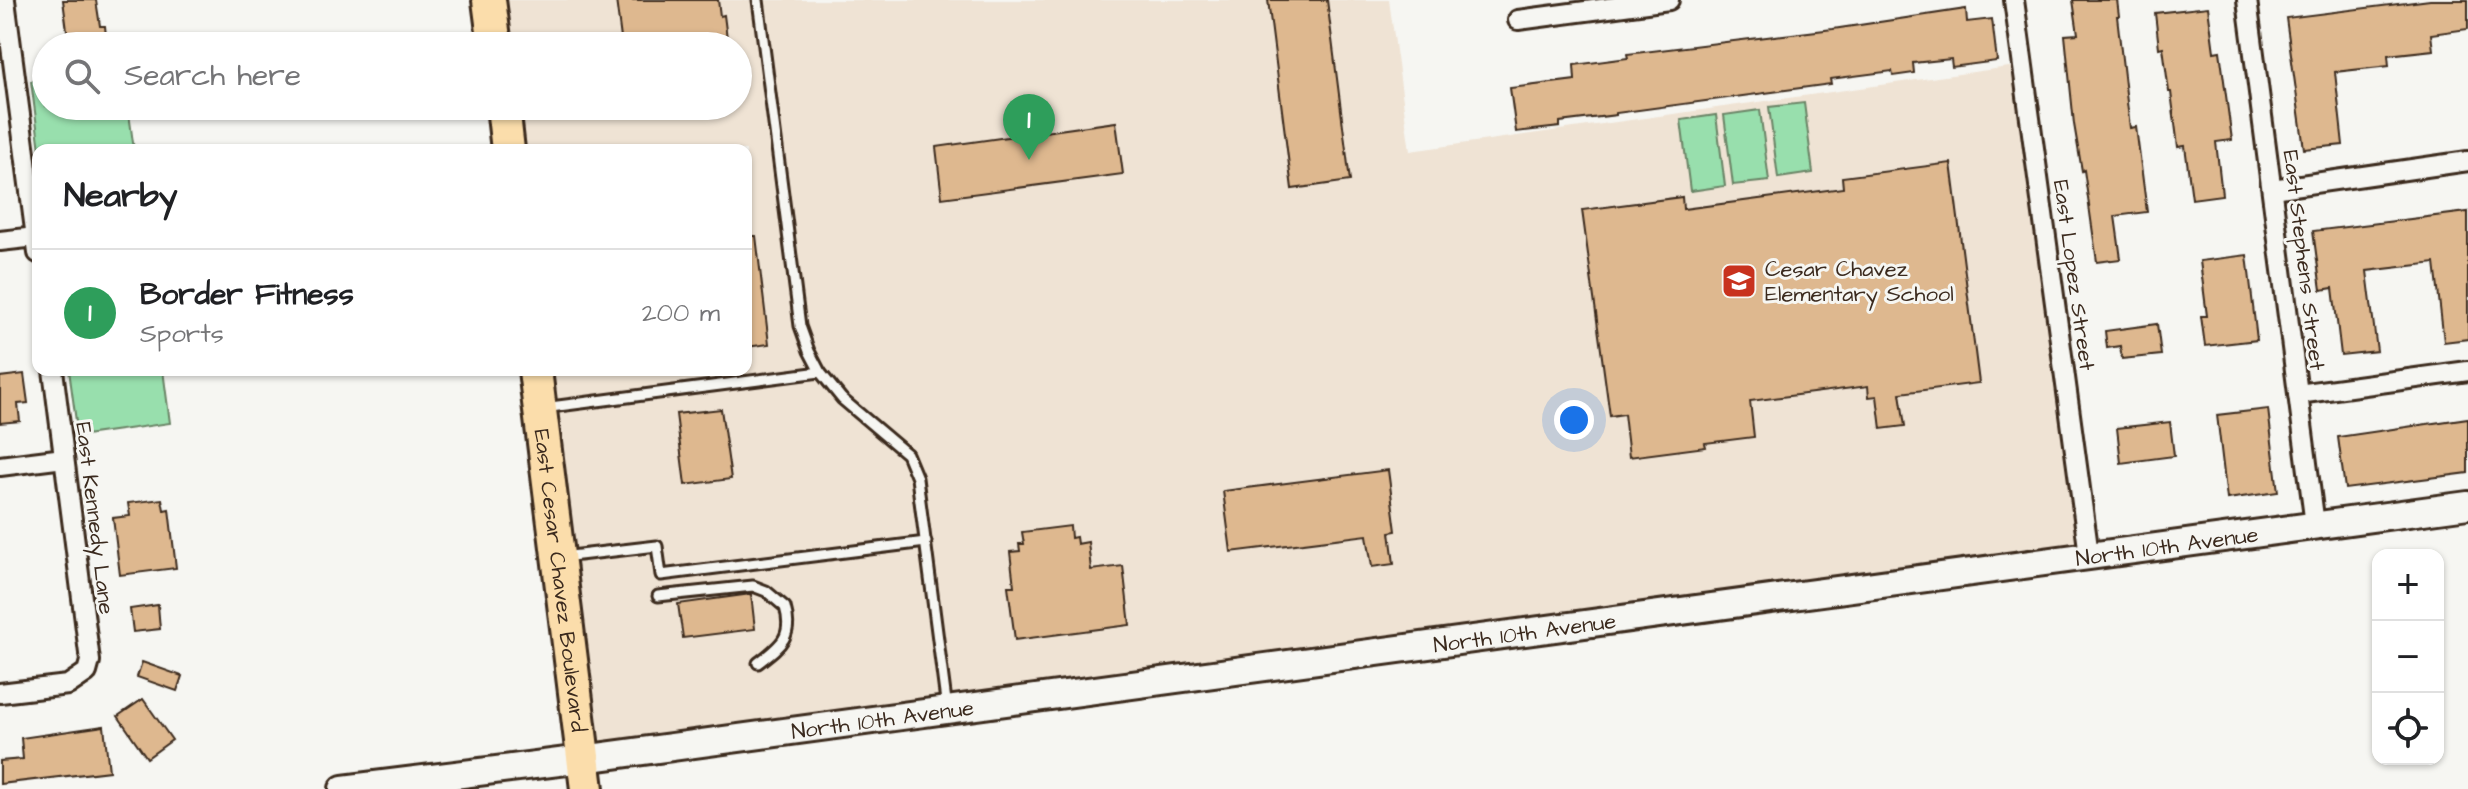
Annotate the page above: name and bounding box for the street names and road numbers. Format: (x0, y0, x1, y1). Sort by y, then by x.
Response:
street label: East Stephens Street (2275, 148, 2332, 372)
street label: East Lopez Street (2045, 178, 2102, 373)
street label: East Kennedy Lane (66, 420, 122, 616)
street label: East Cesar Chavez Boulevard (525, 427, 594, 734)
street label: North 10th Avenue (2074, 519, 2260, 575)
street label: North 10th Avenue (1432, 606, 1618, 661)
street label: North 10th Avenue (789, 692, 976, 748)

